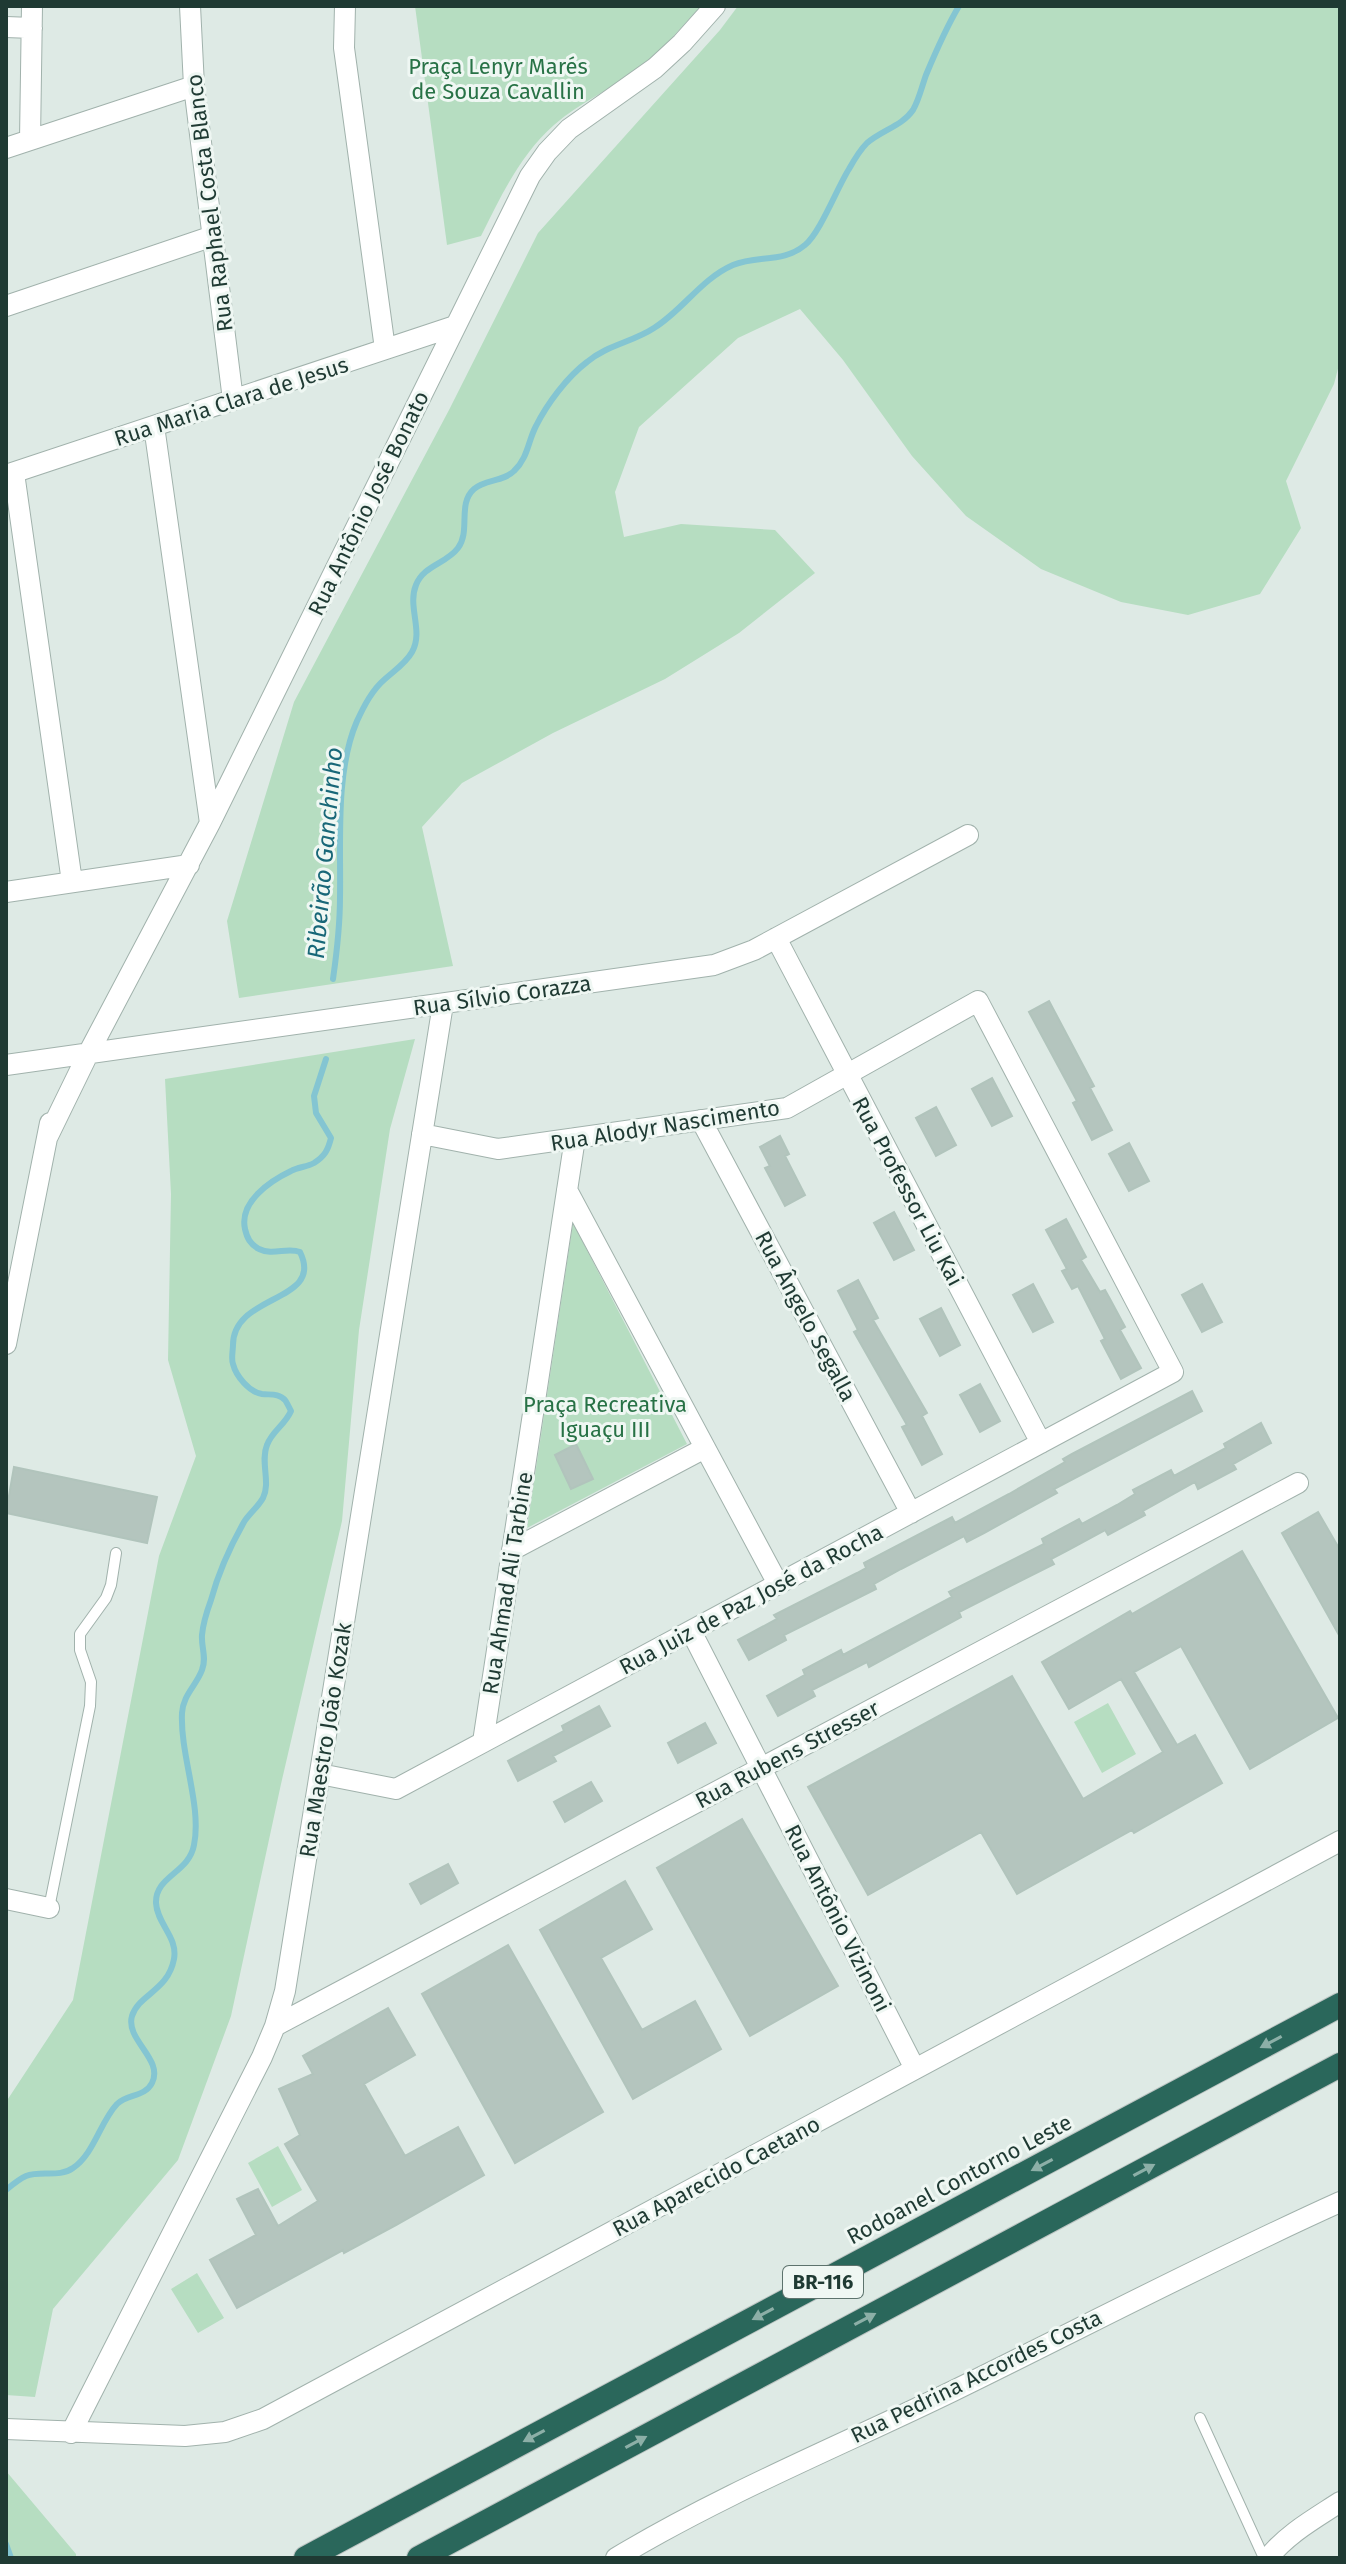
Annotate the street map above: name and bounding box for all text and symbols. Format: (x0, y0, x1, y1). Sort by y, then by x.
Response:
park label: Praça Lenyr Marés de Souza Cavallin (408, 53, 588, 105)
street label: Rua Raphael Costa Blanco (180, 73, 239, 333)
street label: Rua Maria Clara de Jesus (111, 351, 352, 452)
street label: Rua Antônio José Bonato (302, 386, 435, 620)
water label: Ribeirão Ganchinho (302, 746, 348, 960)
street label: Rua Sílvio Corazza (411, 970, 593, 1021)
street label: Rua Professor Liu Kai (846, 1092, 969, 1290)
street label: Rua Alodyr Nascimento (548, 1094, 782, 1157)
street label: Rua Ângelo Segalla (749, 1226, 862, 1406)
park label: Praça Recreativa Iguaçu III (523, 1391, 687, 1443)
street label: Rua Ahmad Ali Tarbine (477, 1470, 538, 1696)
street label: Rua Juiz de Paz José da Rocha (615, 1518, 888, 1681)
street label: Rua Maestro João Kozak (294, 1620, 358, 1860)
street label: Rua Rubens Stresser (691, 1694, 884, 1814)
street label: Rua Antônio Vizinoni (779, 1820, 897, 2016)
one-way arrow (1260, 2035, 1283, 2049)
street label: Rodoanel Contorno Leste (842, 2109, 1076, 2250)
street label: Rua Aparecido Caetano (608, 2110, 825, 2243)
one-way arrow (1031, 2157, 1053, 2171)
one-way arrow (1132, 2164, 1155, 2177)
road number: BR-116 (783, 2266, 863, 2298)
street label: Rua Pedrina Accordes Costa (846, 2304, 1106, 2449)
one-way arrow (752, 2307, 775, 2320)
one-way arrow (854, 2313, 876, 2327)
one-way arrow (523, 2429, 545, 2443)
one-way arrow (624, 2435, 647, 2449)

